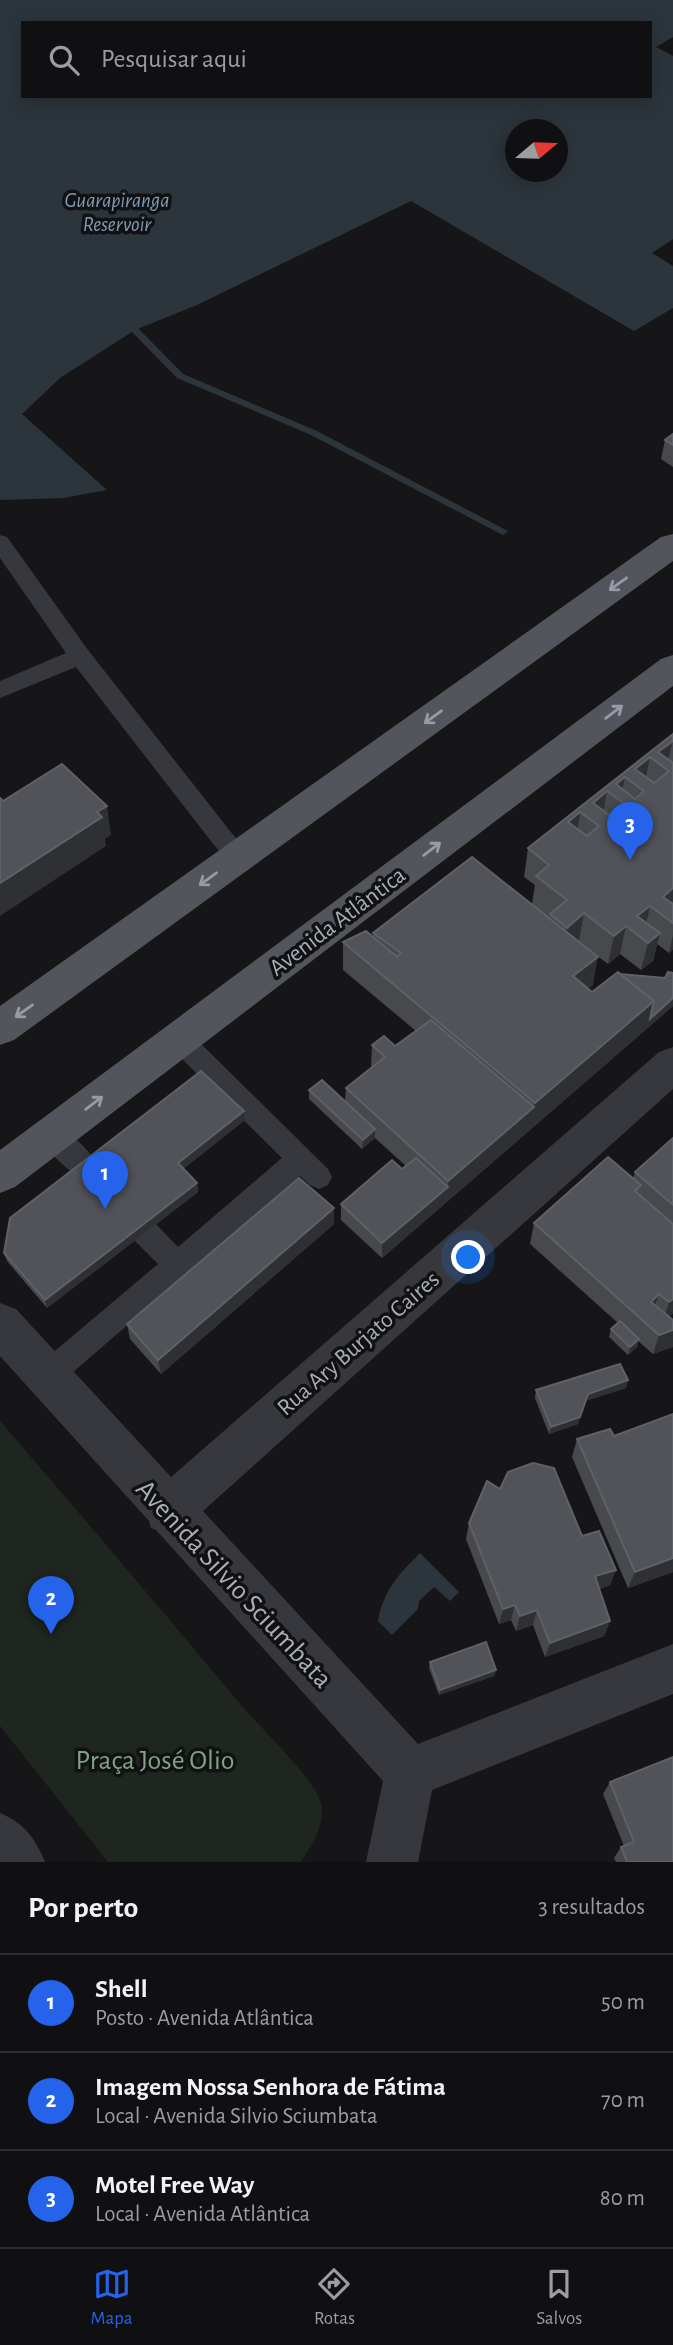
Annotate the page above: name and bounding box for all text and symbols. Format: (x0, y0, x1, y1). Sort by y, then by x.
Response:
search box (21, 21, 652, 98)
icon: search (45, 41, 83, 79)
text: Pesquisar aqui (101, 46, 247, 72)
north arrow (505, 119, 568, 182)
water label: Guarapiranga Reservoir (65, 190, 169, 235)
one-way arrow (609, 577, 628, 592)
one-way arrow (605, 705, 623, 720)
one-way arrow (424, 710, 443, 724)
pin: 3 (607, 802, 653, 860)
one-way arrow (423, 842, 442, 857)
street label: Avenida Atlântica (265, 863, 410, 981)
one-way arrow (199, 871, 218, 886)
one-way arrow (15, 1004, 34, 1018)
one-way arrow (84, 1096, 103, 1111)
pin: 1 (82, 1151, 128, 1209)
your location (451, 1240, 485, 1274)
street label: Rua Ary Burjato Caires (273, 1267, 444, 1420)
street label: Avenida Silvio Sciumbata (130, 1475, 337, 1694)
pin: 2 (28, 1576, 74, 1634)
park label: Praça José Olio (76, 1747, 234, 1775)
text: Por perto (28, 1893, 138, 1923)
text: 3 resultados (538, 1896, 645, 1919)
text: Shell (95, 1976, 148, 2002)
text: 1 (47, 1991, 55, 2014)
text: 50 m (601, 1991, 645, 2014)
text: Posto · Avenida Atlântica (95, 2007, 314, 2030)
text: Imagem Nossa Senhora de Fátima (95, 2074, 446, 2100)
text: 2 (46, 2089, 56, 2112)
text: 70 m (601, 2089, 645, 2112)
text: Local · Avenida Silvio Sciumbata (95, 2105, 378, 2128)
text: Motel Free Way (95, 2172, 254, 2198)
text: 3 (46, 2187, 56, 2210)
text: 80 m (600, 2187, 645, 2210)
text: Local · Avenida Atlântica (95, 2203, 310, 2226)
tab: Mapa (91, 2265, 133, 2330)
tab: Rotas (314, 2265, 355, 2330)
tab: Salvos (536, 2265, 582, 2330)

